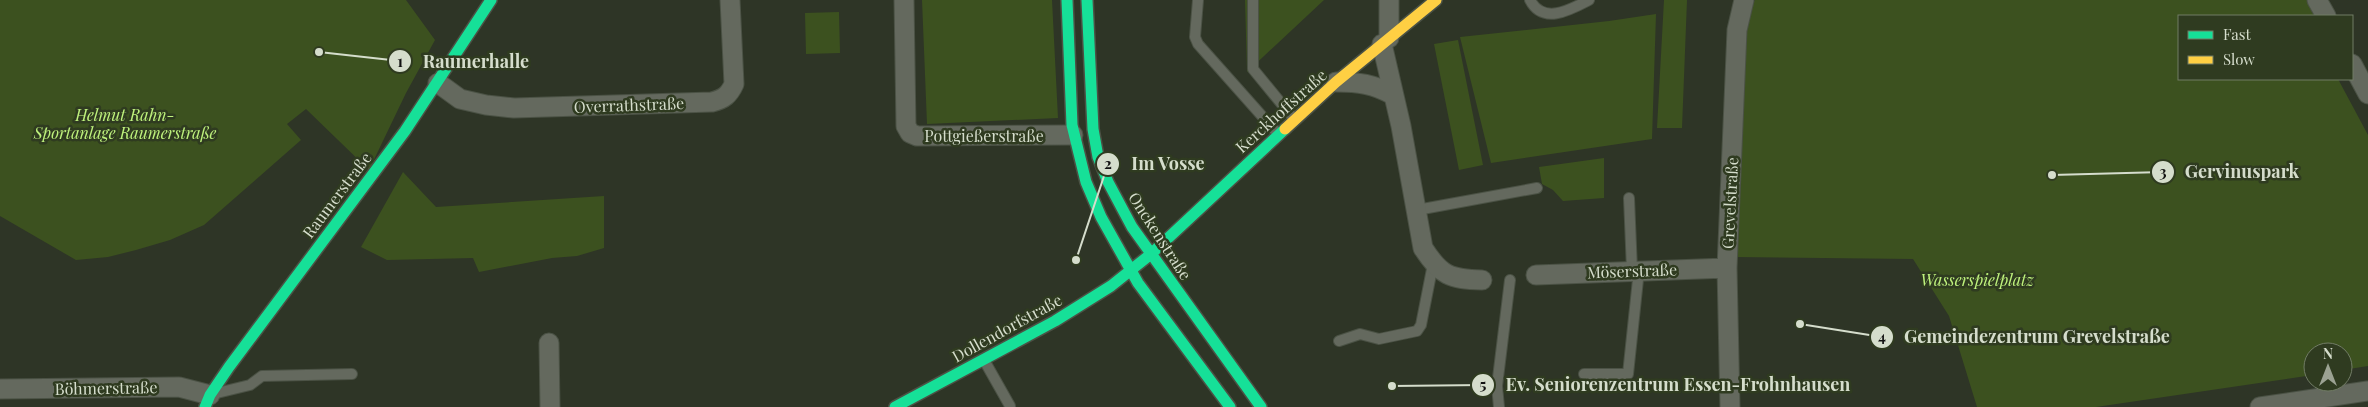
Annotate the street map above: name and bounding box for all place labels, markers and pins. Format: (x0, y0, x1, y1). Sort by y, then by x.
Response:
callout: Raumerhalle (387, 45, 539, 78)
callout: Im Vosse (1096, 148, 1215, 181)
callout: Gervinuspark (2150, 155, 2309, 188)
callout: Gemeindezentrum Grevelstraße (1870, 321, 2180, 354)
callout: Ev. Seniorenzentrum Essen-Frohnhausen (1471, 368, 1861, 401)

